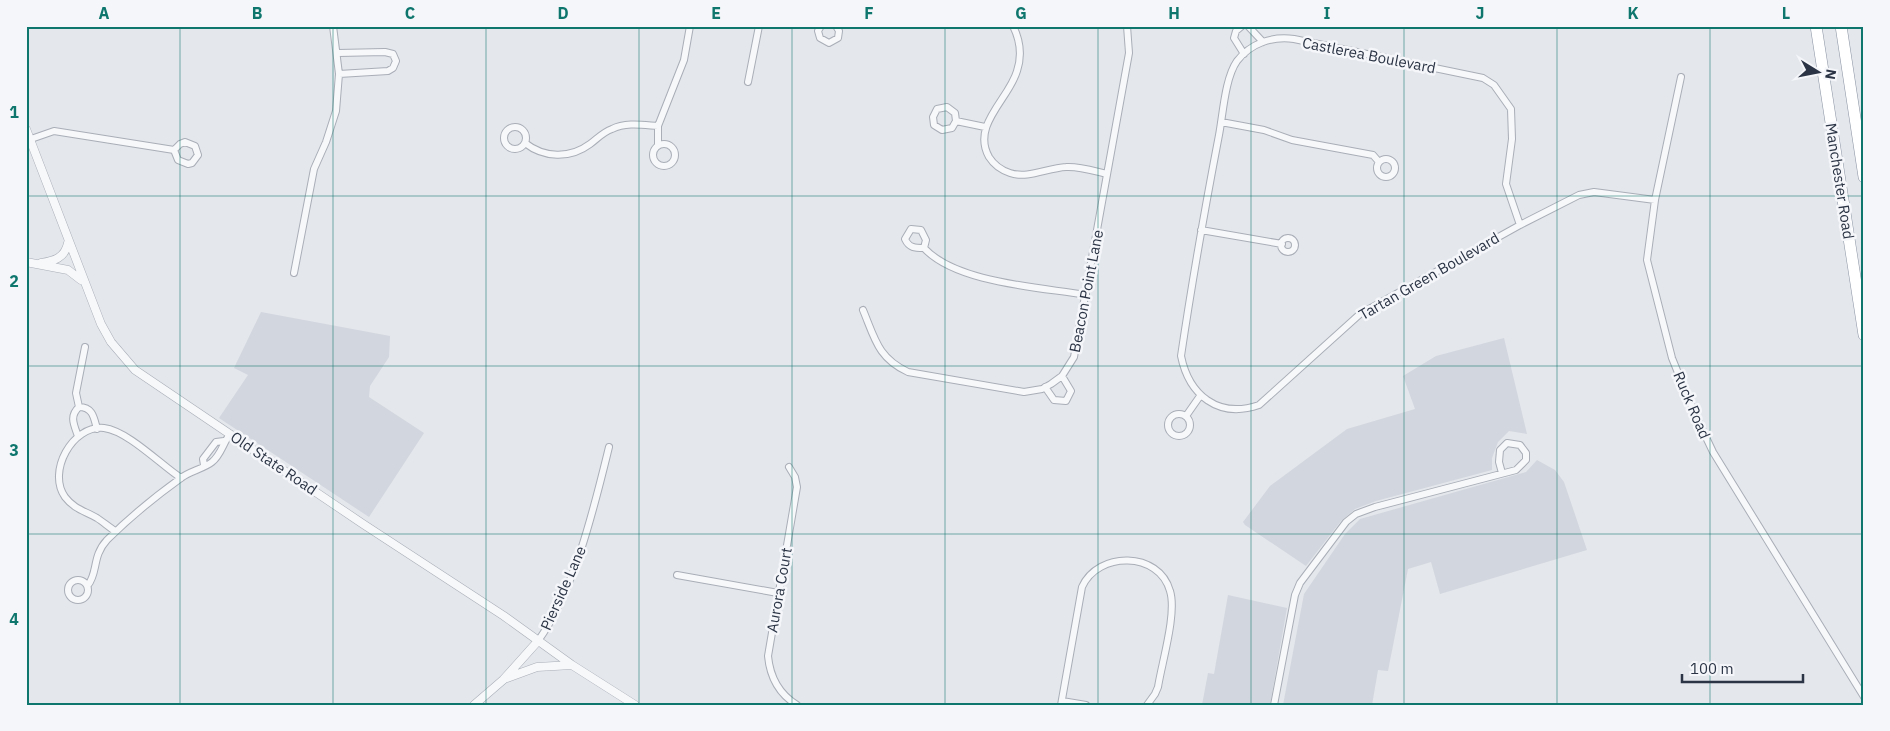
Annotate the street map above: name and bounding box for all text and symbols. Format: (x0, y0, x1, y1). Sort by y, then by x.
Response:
text: A (99, 3, 110, 23)
text: B (252, 3, 263, 23)
text: C (405, 3, 415, 23)
text: D (557, 3, 569, 23)
text: E (711, 3, 721, 23)
text: F (864, 3, 874, 23)
text: G (1015, 3, 1027, 23)
text: H (1168, 3, 1180, 23)
text: I (1324, 3, 1331, 23)
text: J (1476, 3, 1484, 23)
text: K (1627, 3, 1639, 23)
text: L (1782, 3, 1790, 23)
street label: Castlerea Boulevard (1301, 33, 1437, 77)
north arrow (1792, 48, 1842, 98)
text: N (1821, 68, 1841, 81)
text: 1 (9, 102, 19, 122)
street label: Manchester Road (1821, 122, 1859, 240)
street label: Beacon Point Lane (1065, 228, 1107, 354)
street label: Tartan Green Boulevard (1355, 228, 1503, 324)
text: 2 (9, 271, 19, 291)
street label: Ruck Road (1669, 368, 1715, 442)
street label: Old State Road (227, 427, 321, 499)
text: 3 (9, 440, 19, 460)
street label: Pierside Lane (536, 543, 590, 633)
street label: Aurora Court (762, 546, 796, 634)
text: 4 (9, 609, 19, 629)
scale bar (1682, 651, 1804, 683)
text: 100 m (1690, 659, 1734, 678)

